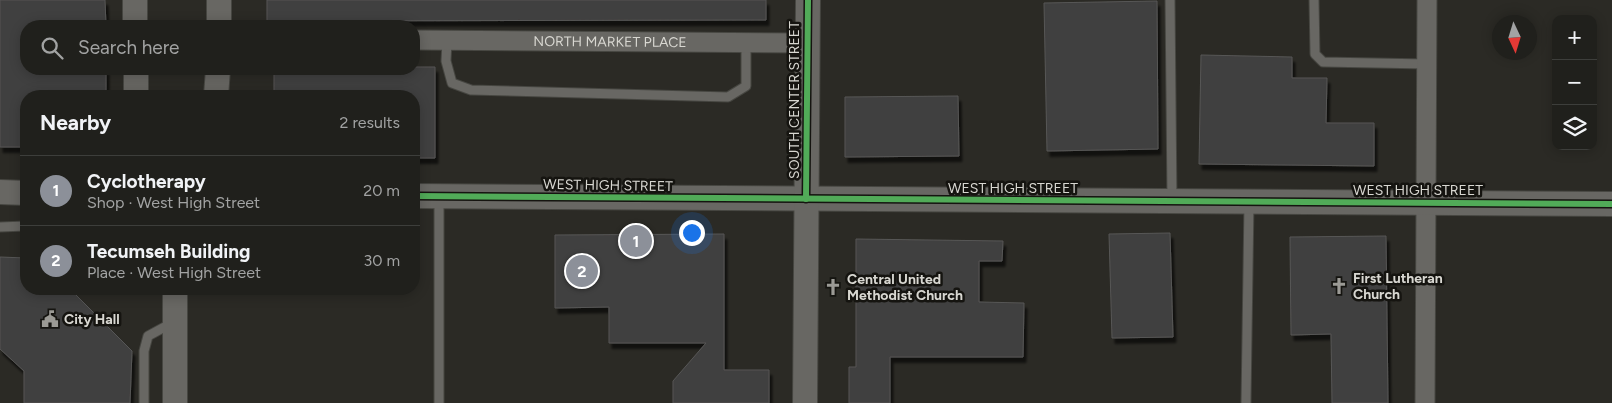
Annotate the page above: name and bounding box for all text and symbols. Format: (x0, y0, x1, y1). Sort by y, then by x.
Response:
north arrow (1492, 15, 1537, 60)
map controls (1552, 15, 1597, 150)
button: + (1552, 15, 1597, 60)
search box (20, 20, 420, 75)
street label: SOUTH CENTER STREET (786, 21, 803, 179)
street label: NORTH MARKET PLACE (533, 33, 687, 51)
icon: search (38, 34, 66, 62)
text: Search here (78, 36, 180, 59)
button: − (1552, 60, 1597, 105)
button: layers (1552, 105, 1597, 150)
text: Nearby (40, 110, 111, 135)
text: 2 results (340, 113, 400, 132)
text: Cyclotherapy (87, 170, 206, 193)
street label: WEST HIGH STREET (543, 176, 673, 195)
street label: WEST HIGH STREET (948, 180, 1078, 197)
text: 1 (53, 181, 59, 200)
text: 20 m (363, 181, 400, 200)
street label: WEST HIGH STREET (1353, 182, 1483, 199)
text: Shop · West High Street (87, 193, 260, 212)
your location (679, 220, 705, 246)
pin: 1 (620, 222, 652, 260)
text: Tecumseh Building (87, 240, 250, 263)
text: 2 (51, 251, 61, 270)
text: 30 m (363, 251, 400, 270)
pin: 2 (566, 252, 598, 290)
text: Place · West High Street (87, 263, 261, 282)
place label: First Lutheran Church (1353, 270, 1443, 303)
place label: Central United Methodist Church (847, 271, 963, 304)
church icon: First Lutheran Church (1329, 276, 1349, 296)
church icon: Central United Methodist Church (823, 277, 843, 297)
public building icon: City Hall (40, 309, 60, 329)
place label: City Hall (64, 311, 120, 328)

